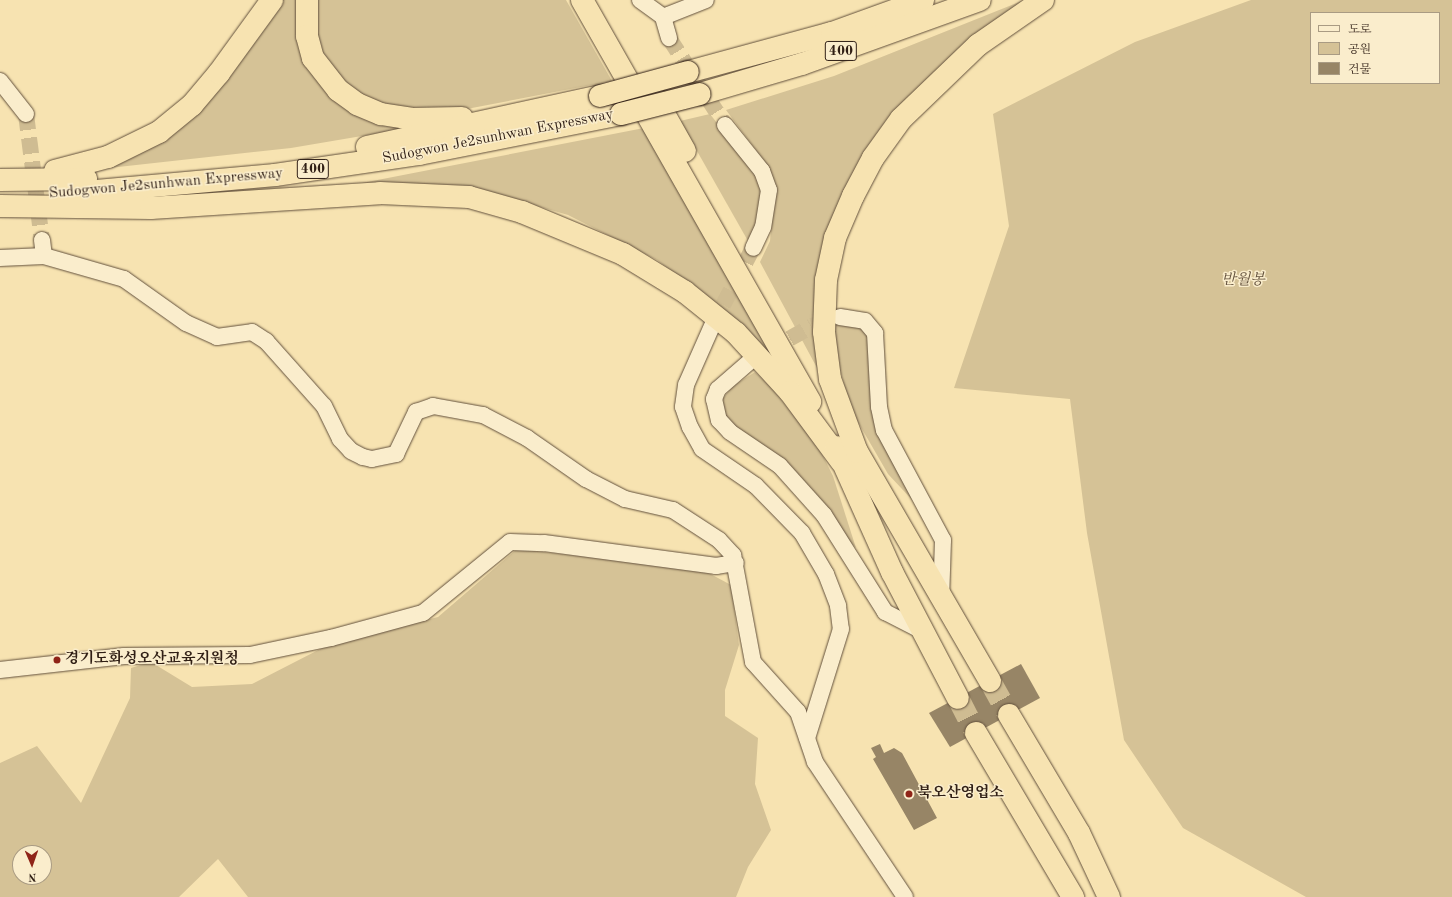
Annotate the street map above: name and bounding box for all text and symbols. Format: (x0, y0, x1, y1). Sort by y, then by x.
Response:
legend (1310, 12, 1440, 84)
text: 도로 (1348, 24, 1371, 36)
road number: 400 (824, 39, 858, 63)
text: 공원 (1348, 44, 1371, 56)
text: 건물 (1348, 64, 1371, 76)
street label: Sudogwon Je2sunhwan Expressway (381, 106, 615, 168)
road number: 400 (296, 157, 330, 181)
street label: Sudogwon Je2sunhwan Expressway (48, 165, 284, 203)
park label: 반월봉 (1221, 272, 1265, 290)
place label: 경기도화성오산교육지원청 (65, 651, 239, 669)
marker: 경기도화성오산교육지원청 (52, 655, 62, 665)
place label: 북오산영업소 (917, 785, 1004, 803)
marker: 북오산영업소 (904, 789, 914, 799)
north arrow (12, 845, 52, 885)
text: N (28, 871, 37, 882)

